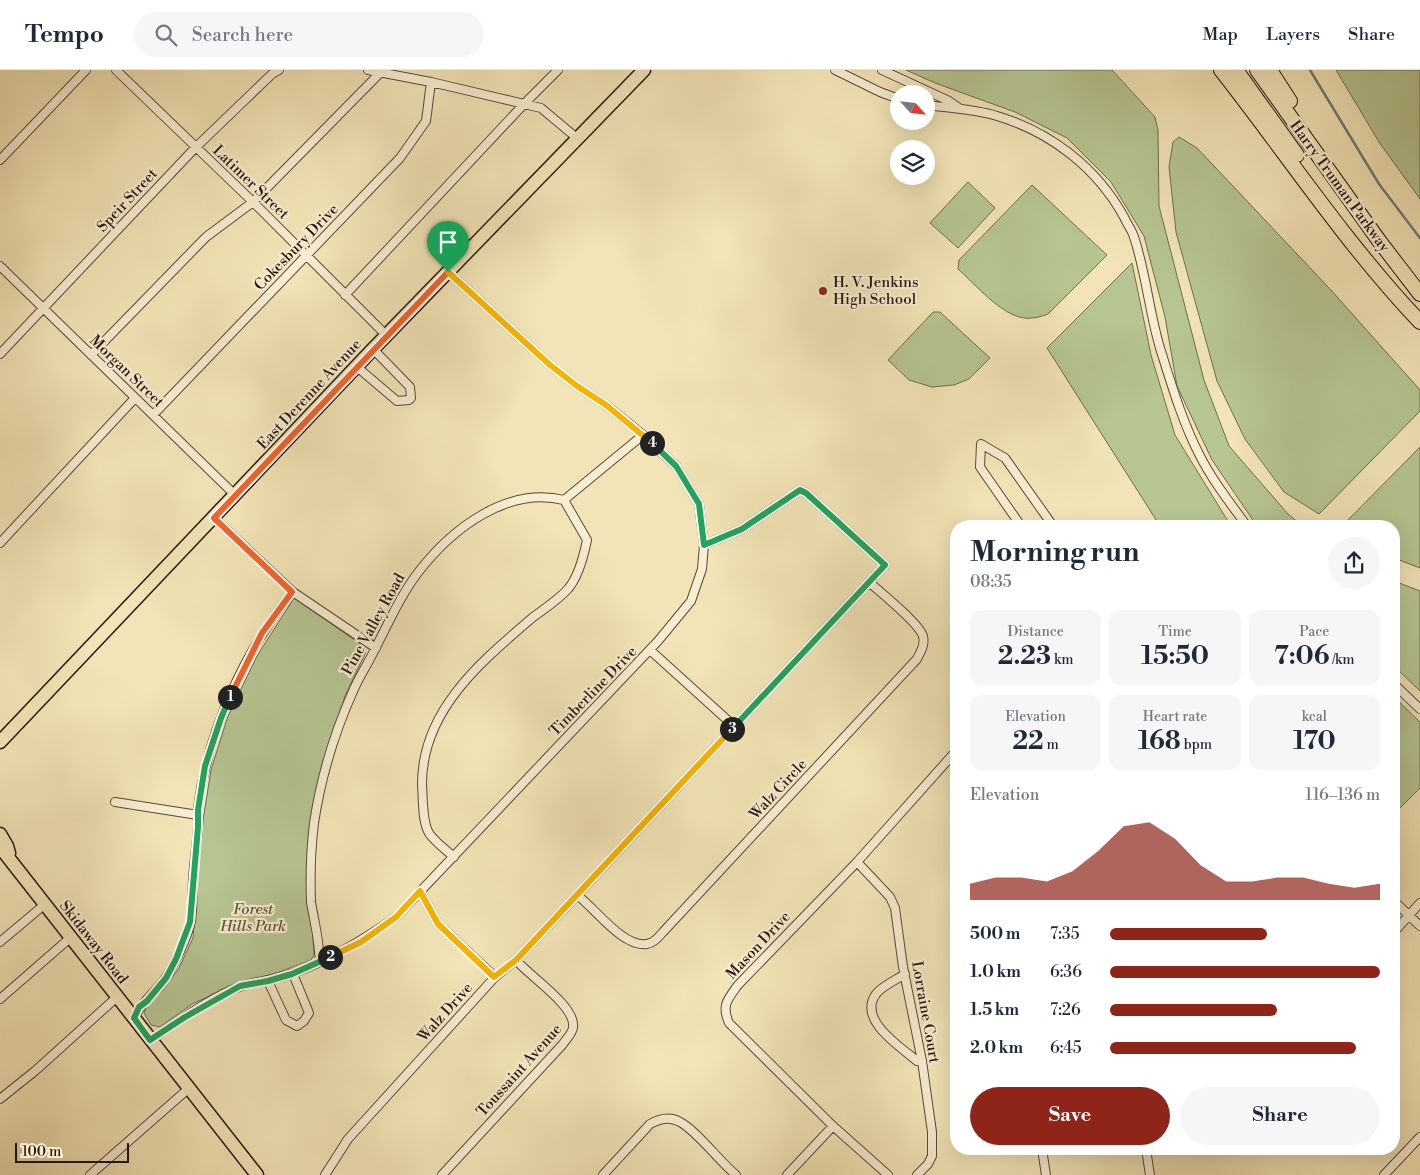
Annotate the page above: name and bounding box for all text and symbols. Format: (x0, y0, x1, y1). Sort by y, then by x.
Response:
search box (134, 12, 484, 57)
text: Tempo (25, 20, 104, 50)
icon: search (152, 21, 180, 49)
text: Search here (192, 23, 293, 47)
text: Map (1203, 23, 1238, 46)
text: Layers (1266, 23, 1320, 46)
text: Share (1348, 23, 1395, 46)
north arrow (890, 85, 935, 130)
map controls (890, 85, 935, 185)
street label: Harry Truman Parkway (1285, 117, 1394, 256)
button: layers (890, 140, 935, 185)
street label: Latimer Street (209, 141, 293, 224)
street label: Speir Street (93, 164, 162, 236)
street label: Cokesbury Drive (250, 200, 343, 295)
pin (427, 221, 469, 272)
icon: arrive (434, 228, 462, 256)
place label: H. V. Jenkins High School (833, 273, 919, 309)
marker: H. V. Jenkins High School (817, 285, 829, 297)
street label: Morgan Street (85, 331, 168, 412)
street label: East Derenne Avenue (253, 335, 365, 454)
pin: 4 (640, 430, 664, 456)
text: 4 (648, 434, 657, 452)
text: Morning run (970, 535, 1139, 570)
button: share (1328, 537, 1380, 589)
street label: Pine Valley Road (338, 570, 409, 678)
text: 08:35 (970, 572, 1012, 592)
text: Distance (1007, 623, 1064, 641)
text: Time (1158, 623, 1192, 641)
text: Pace (1299, 623, 1329, 641)
text: 2.23 (998, 641, 1051, 672)
text: 15:50 (1141, 641, 1209, 672)
text: 7:06 (1274, 641, 1329, 672)
street label: Timberline Drive (546, 642, 641, 740)
text: km (1051, 651, 1073, 669)
text: /km (1329, 651, 1355, 669)
pin: 1 (218, 684, 242, 710)
text: 1 (227, 688, 234, 706)
text: Elevation (1005, 708, 1066, 726)
text: Heart rate (1143, 708, 1207, 726)
text: kcal (1302, 708, 1327, 726)
pin: 3 (720, 716, 744, 742)
text: 3 (728, 720, 737, 738)
text: 22 (1012, 726, 1044, 757)
text: 168 (1138, 726, 1181, 757)
text: 170 (1293, 726, 1336, 757)
text: m (1044, 736, 1059, 754)
text: bpm (1181, 736, 1212, 754)
street label: Walz Circle (745, 755, 811, 824)
text: Elevation (970, 785, 1039, 805)
text: 116–136 m (1305, 785, 1380, 805)
street label: Skidaway Road (55, 897, 132, 988)
park label: Forest Hills Park (219, 900, 286, 936)
street label: Mason Drive (722, 907, 795, 983)
text: 500 m (970, 924, 1020, 944)
text: 7:35 (1050, 924, 1080, 944)
pin: 2 (318, 944, 342, 970)
text: 2 (326, 948, 335, 966)
street label: Lorraine Court (907, 960, 944, 1065)
text: 1.0 km (970, 962, 1021, 982)
text: 6:36 (1050, 962, 1082, 982)
street label: Walz Drive (413, 979, 477, 1047)
text: 1.5 km (970, 1000, 1019, 1020)
text: 7:26 (1050, 1000, 1081, 1020)
street label: Toussaint Avenue (473, 1020, 566, 1121)
text: 2.0 km (970, 1038, 1023, 1058)
text: 6:45 (1050, 1038, 1082, 1058)
button: Save (970, 1087, 1170, 1145)
button: Share (1180, 1087, 1380, 1145)
scale bar (15, 1140, 129, 1163)
text: 100 m (22, 1143, 61, 1161)

